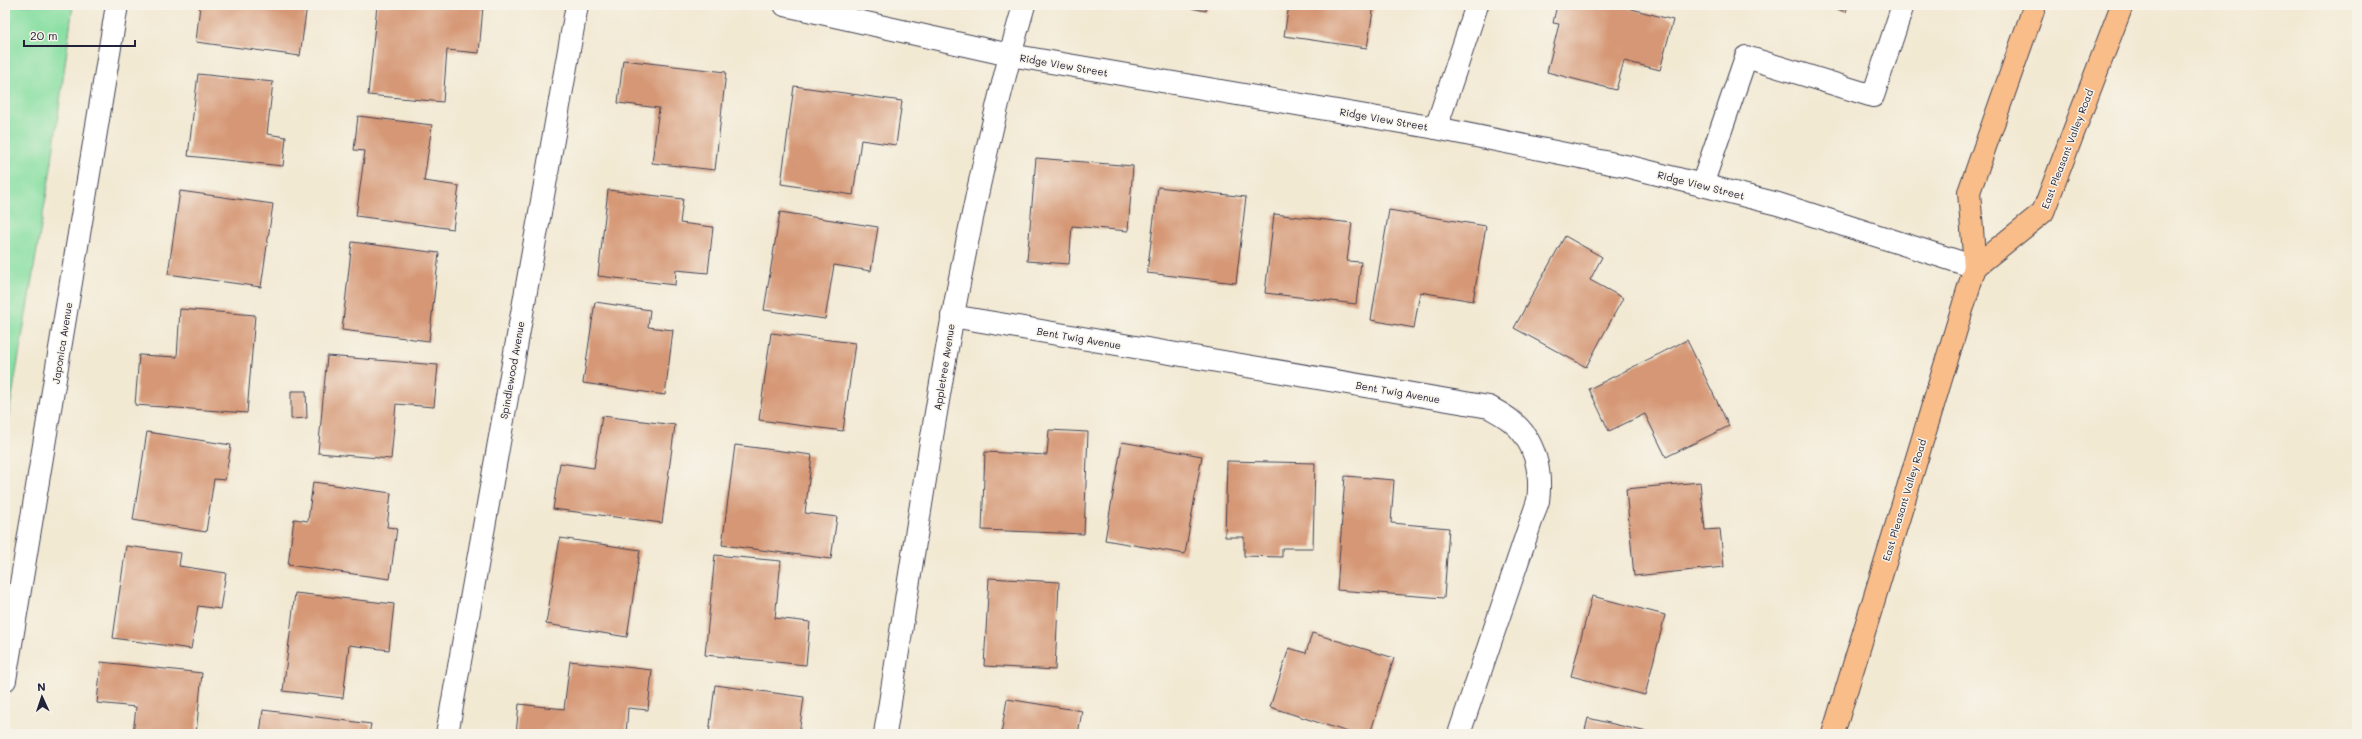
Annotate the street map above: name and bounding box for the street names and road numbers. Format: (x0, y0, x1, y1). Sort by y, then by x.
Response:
street label: Ridge View Street (1019, 50, 1109, 80)
street label: East Pleasant Valley Road (2038, 87, 2096, 211)
street label: Ridge View Street (1339, 104, 1429, 134)
street label: Ridge View Street (1656, 167, 1746, 203)
street label: Japonica Avenue (49, 301, 75, 385)
street label: Spindlewood Avenue (496, 320, 528, 420)
street label: Appletree Avenue (930, 323, 958, 411)
street label: Bent Twig Avenue (1036, 324, 1122, 352)
street label: Bent Twig Avenue (1355, 378, 1441, 406)
street label: East Pleasant Valley Road (1879, 437, 1929, 563)

